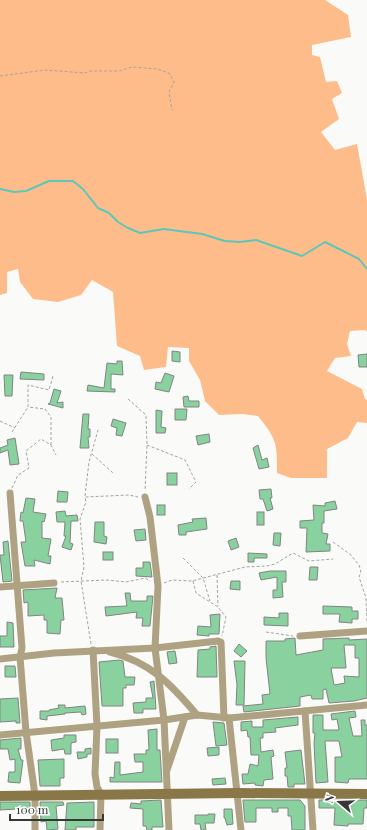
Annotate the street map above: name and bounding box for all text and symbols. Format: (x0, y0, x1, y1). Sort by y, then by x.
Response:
north arrow (319, 782, 359, 822)
text: N (321, 792, 337, 805)
scale bar (10, 796, 103, 822)
text: 100 m (16, 801, 49, 817)

